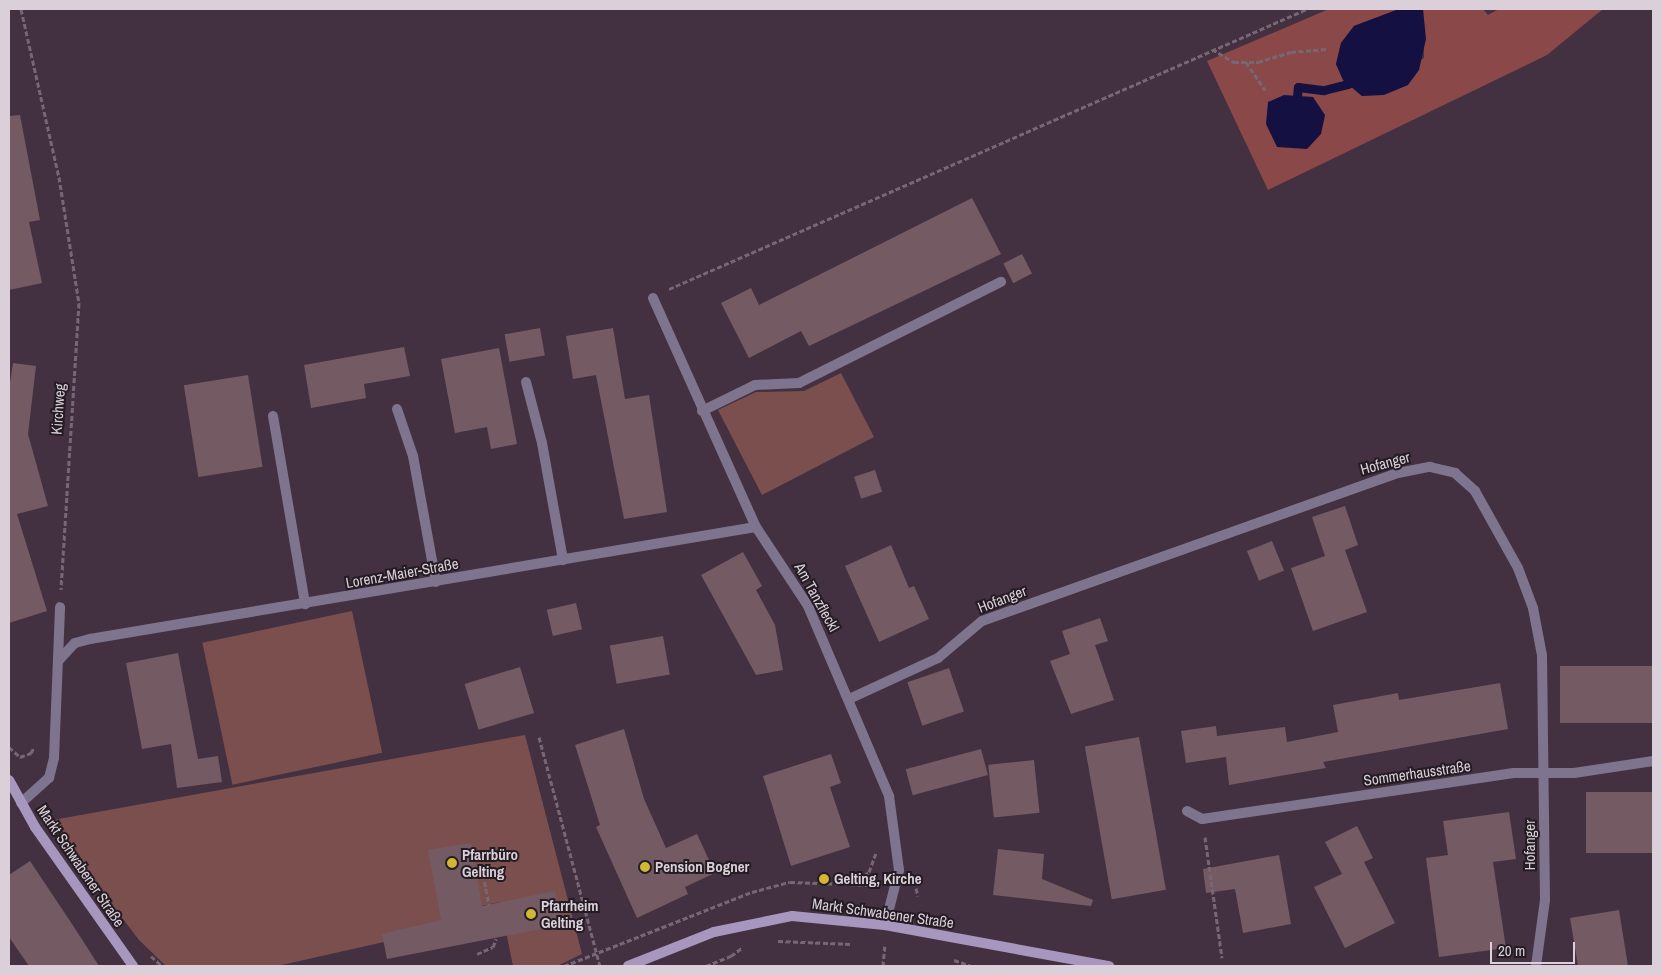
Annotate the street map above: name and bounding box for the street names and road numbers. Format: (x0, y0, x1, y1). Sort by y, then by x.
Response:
street label: Kirchweg (47, 383, 69, 435)
street label: Hofanger (1358, 448, 1412, 478)
street label: Lorenz-Maier-Straße (344, 554, 460, 592)
street label: Am Tanzfleckl (791, 559, 843, 635)
street label: Hofanger (975, 582, 1029, 616)
street label: Sommerhausstraße (1362, 757, 1472, 789)
street label: Markt Schwabener Straße (34, 802, 128, 930)
street label: Hofanger (1521, 820, 1539, 870)
street label: Markt Schwabener Straße (811, 894, 955, 932)

